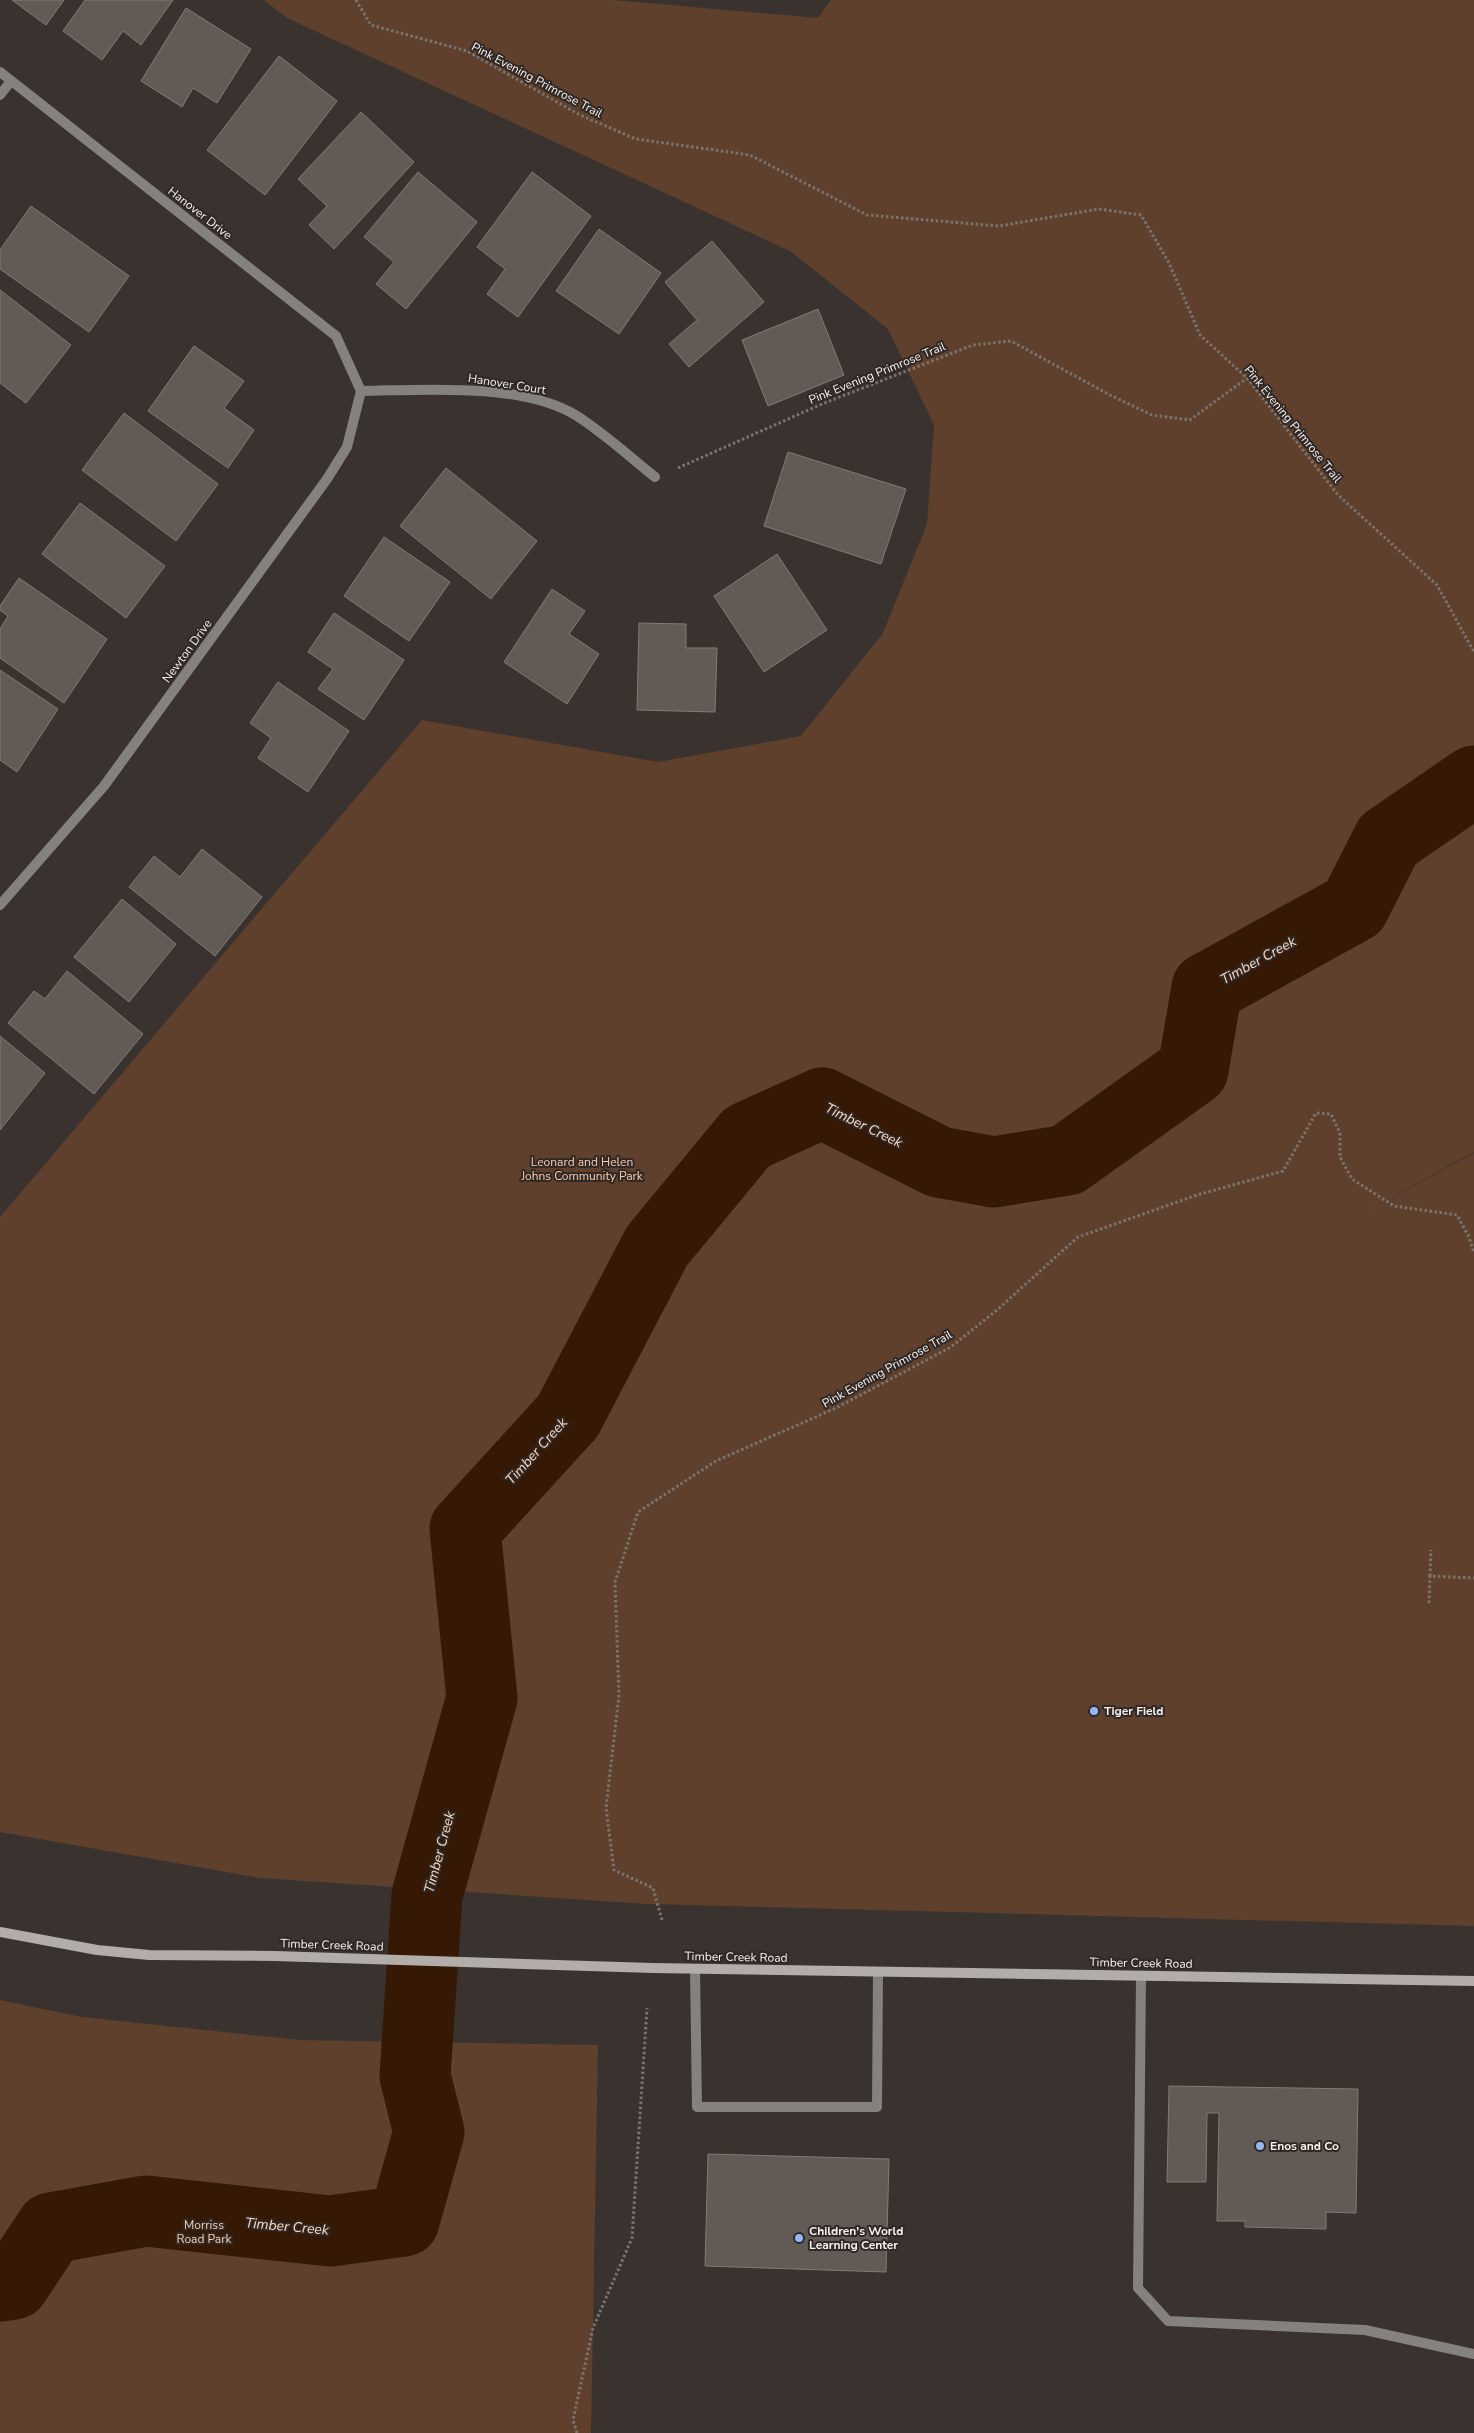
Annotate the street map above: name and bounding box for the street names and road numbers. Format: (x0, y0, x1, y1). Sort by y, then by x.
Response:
street label: Pink Evening Primrose Trail (469, 39, 606, 122)
street label: Hanover Drive (165, 183, 235, 243)
street label: Pink Evening Primrose Trail (806, 338, 948, 408)
street label: Pink Evening Primrose Trail (1241, 362, 1346, 486)
street label: Hanover Court (467, 370, 548, 398)
street label: Newton Drive (159, 616, 215, 686)
street label: Pink Evening Primrose Trail (819, 1326, 955, 1411)
street label: Timber Creek Road (280, 1935, 384, 1955)
street label: Timber Creek Road (684, 1948, 788, 1966)
street label: Timber Creek Road (1089, 1954, 1193, 1972)

